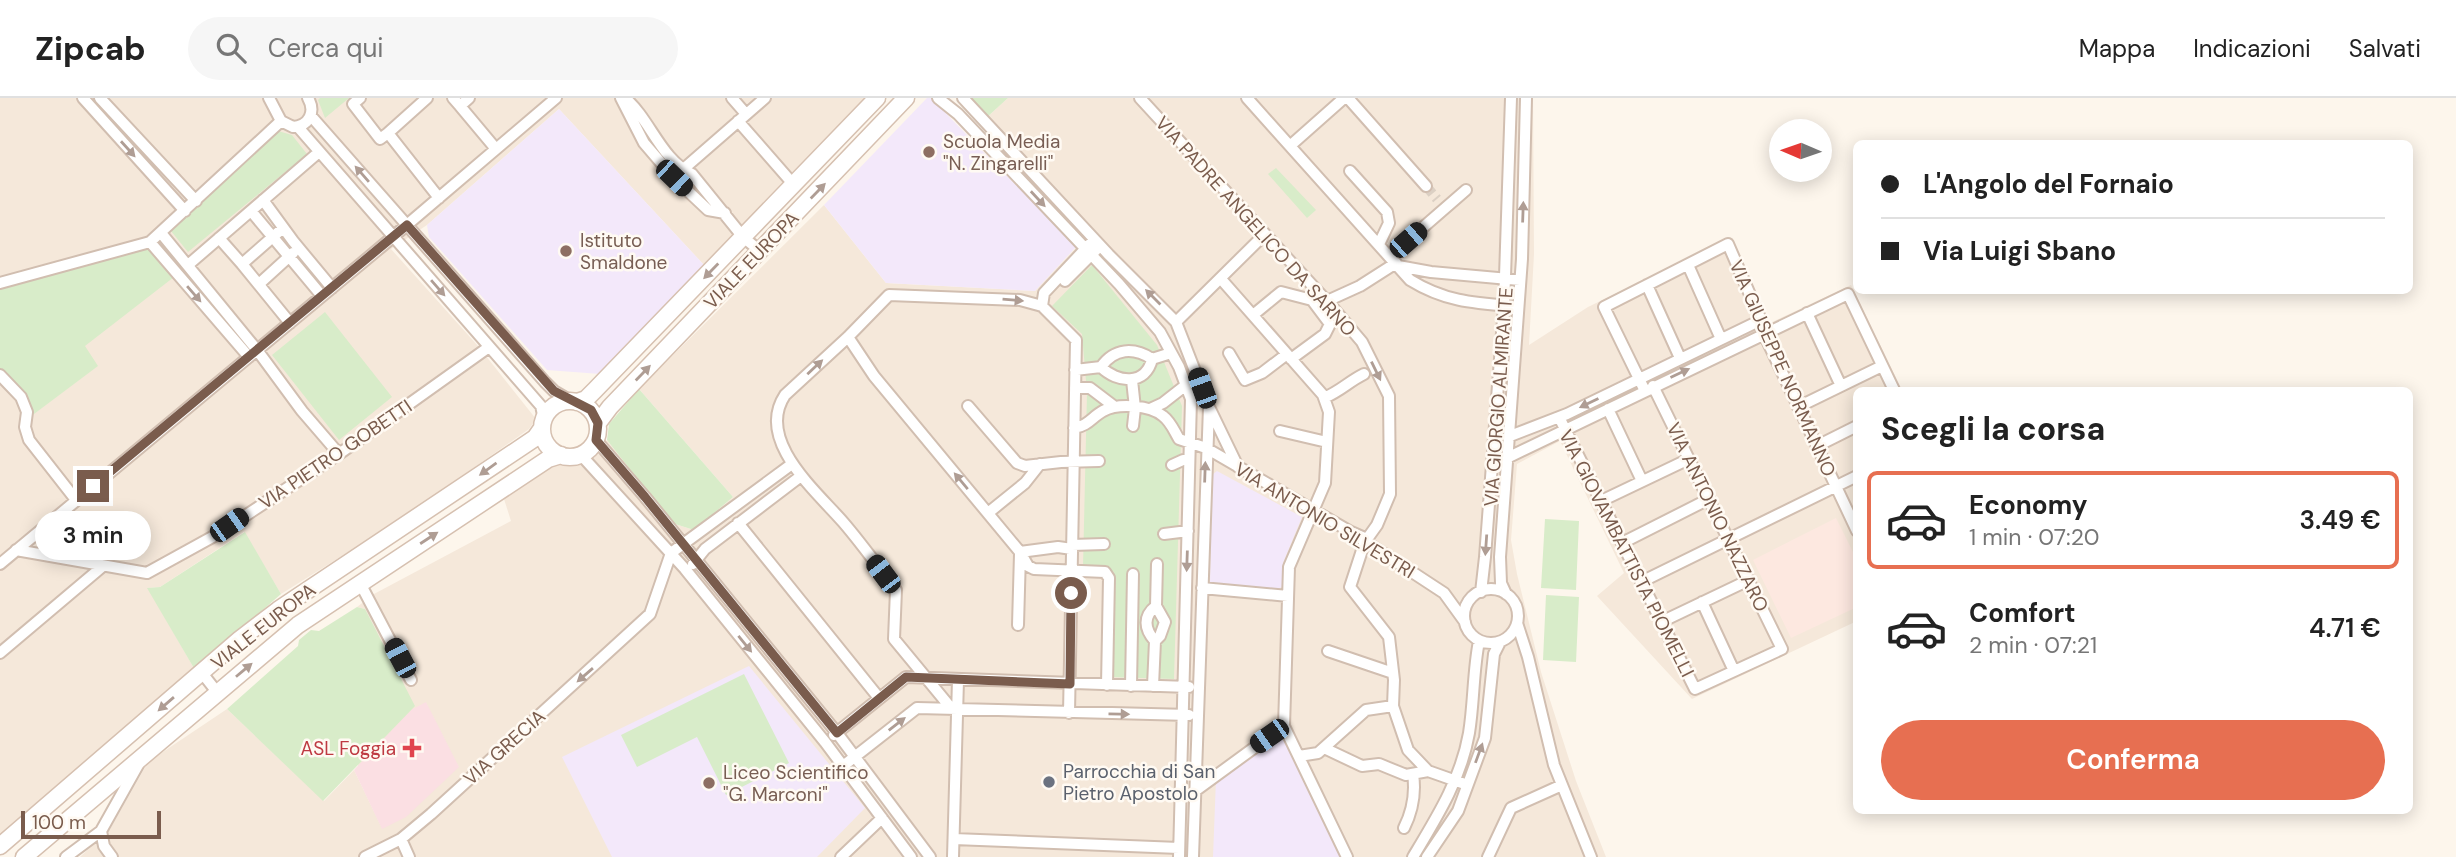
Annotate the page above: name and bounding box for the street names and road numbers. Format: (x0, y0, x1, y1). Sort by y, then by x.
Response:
street label: VIA PADRE ANGELICO DA SARNO (1150, 111, 1361, 342)
street label: VIALE EUROPA (698, 206, 805, 315)
street label: VIA GIUSEPPE NORMANNO (1723, 256, 1842, 480)
street label: VIA GIORGIO ALMIRANTE (1478, 287, 1519, 508)
street label: VIA PIETRO GOBETTI (254, 394, 417, 515)
street label: VIA ANTONIO NAZZARO (1661, 418, 1774, 616)
street label: VIA GIOVAMBATTISTA PIOMELLI (1553, 425, 1700, 681)
street label: VIA ANTONIO SILVESTRI (1230, 457, 1420, 584)
street label: VIALE EUROPA (206, 577, 321, 675)
street label: VIA GRECIA (458, 704, 551, 791)

